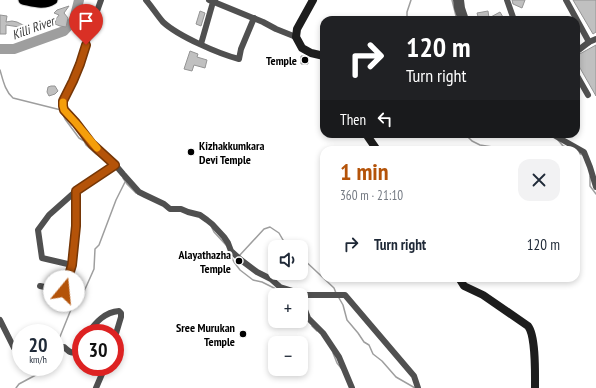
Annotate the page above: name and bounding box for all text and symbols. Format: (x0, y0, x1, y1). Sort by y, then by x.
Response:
pin (69, 4, 103, 45)
icon: arrive (75, 10, 97, 32)
water label: Killi River (9, 12, 59, 43)
text: 120 m (406, 28, 470, 65)
icon: right (340, 32, 392, 84)
place label: Temple (266, 53, 297, 68)
marker: Temple (300, 55, 310, 65)
text: Turn right (406, 64, 466, 87)
icon: left (374, 108, 396, 130)
text: Then (340, 110, 366, 129)
place label: Kizhakkumkara Devi Temple (199, 138, 264, 167)
marker: Kizhakkumkara Devi Temple (186, 147, 196, 157)
text: 1 min (340, 156, 388, 187)
button: close (518, 159, 560, 201)
text: 360 m · 21:10 (340, 187, 403, 204)
icon: right (340, 233, 362, 255)
text: Turn right (374, 235, 426, 254)
text: 120 m (527, 235, 560, 254)
map controls (268, 240, 308, 376)
button: sound (268, 240, 308, 280)
place label: Alayathazha Temple (178, 247, 231, 276)
marker: Alayathazha Temple (234, 256, 244, 266)
position arrow (43, 270, 85, 312)
button: + (268, 288, 308, 328)
place label: Sree Murukan Temple (176, 320, 235, 349)
speed limit sign: 30 (72, 324, 124, 376)
marker: Sree Murukan Temple (238, 329, 248, 339)
text: 20 (28, 332, 48, 358)
button: − (268, 336, 308, 376)
text: km/h (29, 353, 47, 366)

